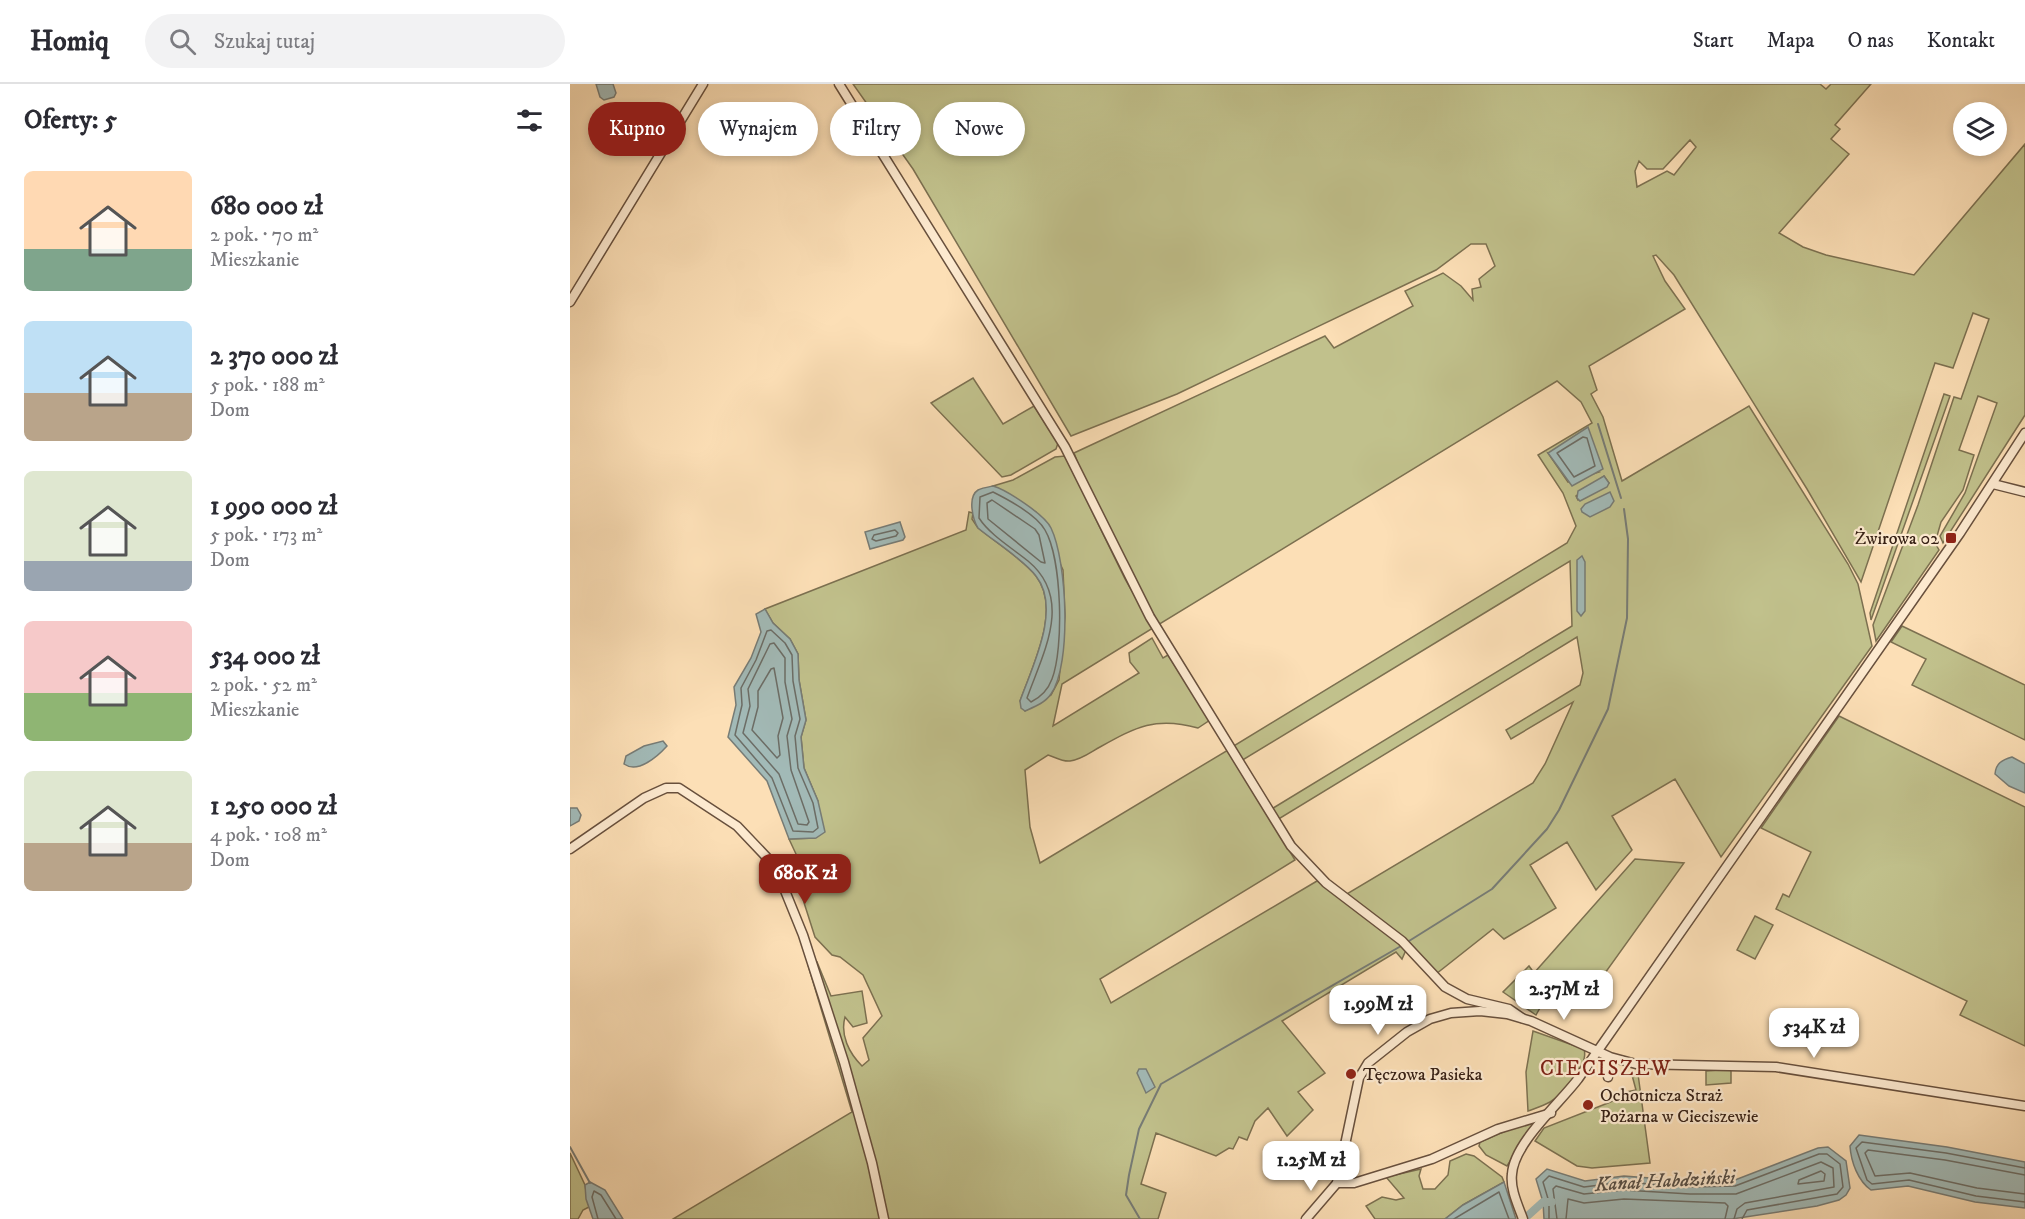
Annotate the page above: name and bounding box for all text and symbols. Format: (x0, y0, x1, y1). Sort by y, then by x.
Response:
search box (145, 14, 565, 68)
text: Homiq (30, 24, 109, 59)
icon: search (166, 25, 199, 58)
text: Szukaj tutaj (214, 28, 315, 55)
text: Start (1693, 28, 1734, 54)
text: Mapa (1767, 28, 1814, 54)
text: O nas (1847, 28, 1894, 54)
text: Kontakt (1927, 28, 1995, 54)
chip: Kupno (588, 102, 686, 156)
chip: Wynajem (698, 102, 818, 156)
chip: Filtry (830, 102, 921, 156)
chip: Nowe (933, 102, 1025, 156)
map controls (1953, 102, 2007, 156)
button: layers (1953, 102, 2007, 156)
text: Oferty: 5 (24, 104, 117, 137)
icon: filters (513, 104, 546, 137)
text: 680 000 zł (210, 190, 323, 223)
icon: home (72, 195, 144, 267)
text: 2 pok. · 70 m² (210, 223, 318, 248)
text: Mieszkanie (210, 248, 299, 273)
text: 2 370 000 zł (210, 340, 338, 373)
icon: home (72, 345, 144, 417)
text: 5 pok. · 188 m² (210, 373, 325, 398)
text: Dom (210, 398, 250, 423)
text: 1 990 000 zł (210, 490, 337, 523)
icon: home (72, 495, 144, 567)
text: 5 pok. · 173 m² (210, 523, 323, 548)
place label: Żwirowa 02 (1855, 528, 1939, 550)
marker: Żwirowa 02 (1944, 531, 1958, 545)
text: Dom (210, 548, 250, 573)
text: 534 000 zł (210, 640, 320, 673)
icon: home (72, 645, 144, 717)
text: 2 pok. · 52 m² (210, 673, 317, 698)
text: Mieszkanie (210, 698, 299, 723)
text: 1 250 000 zł (210, 790, 337, 823)
icon: home (72, 795, 144, 867)
text: 4 pok. · 108 m² (210, 823, 327, 848)
text: Dom (210, 848, 250, 873)
pin: 680K zł (750, 854, 860, 905)
text: 680K zł (773, 861, 837, 886)
pin: 2.37M zł (1502, 970, 1626, 1021)
text: 2.37M zł (1529, 977, 1599, 1002)
pin: 1.99M zł (1316, 985, 1440, 1036)
text: 1.99M zł (1343, 992, 1413, 1017)
pin: 534K zł (1759, 1008, 1869, 1059)
text: 534K zł (1783, 1015, 1845, 1040)
district label: CIECISZEW (1540, 1056, 1672, 1082)
place label: Tęczowa Pasieka (1363, 1064, 1483, 1086)
marker: Tęczowa Pasieka (1344, 1067, 1358, 1081)
place label: Ochotnicza Straż Pożarna w Cieciszewie (1600, 1085, 1758, 1128)
marker: Ochotnicza Straż Pożarna w Cieciszewie (1581, 1098, 1595, 1112)
pin: 1.25M zł (1249, 1141, 1373, 1192)
text: 1.25M zł (1277, 1148, 1345, 1173)
water label: Kanał Habdziński (1593, 1165, 1738, 1198)

